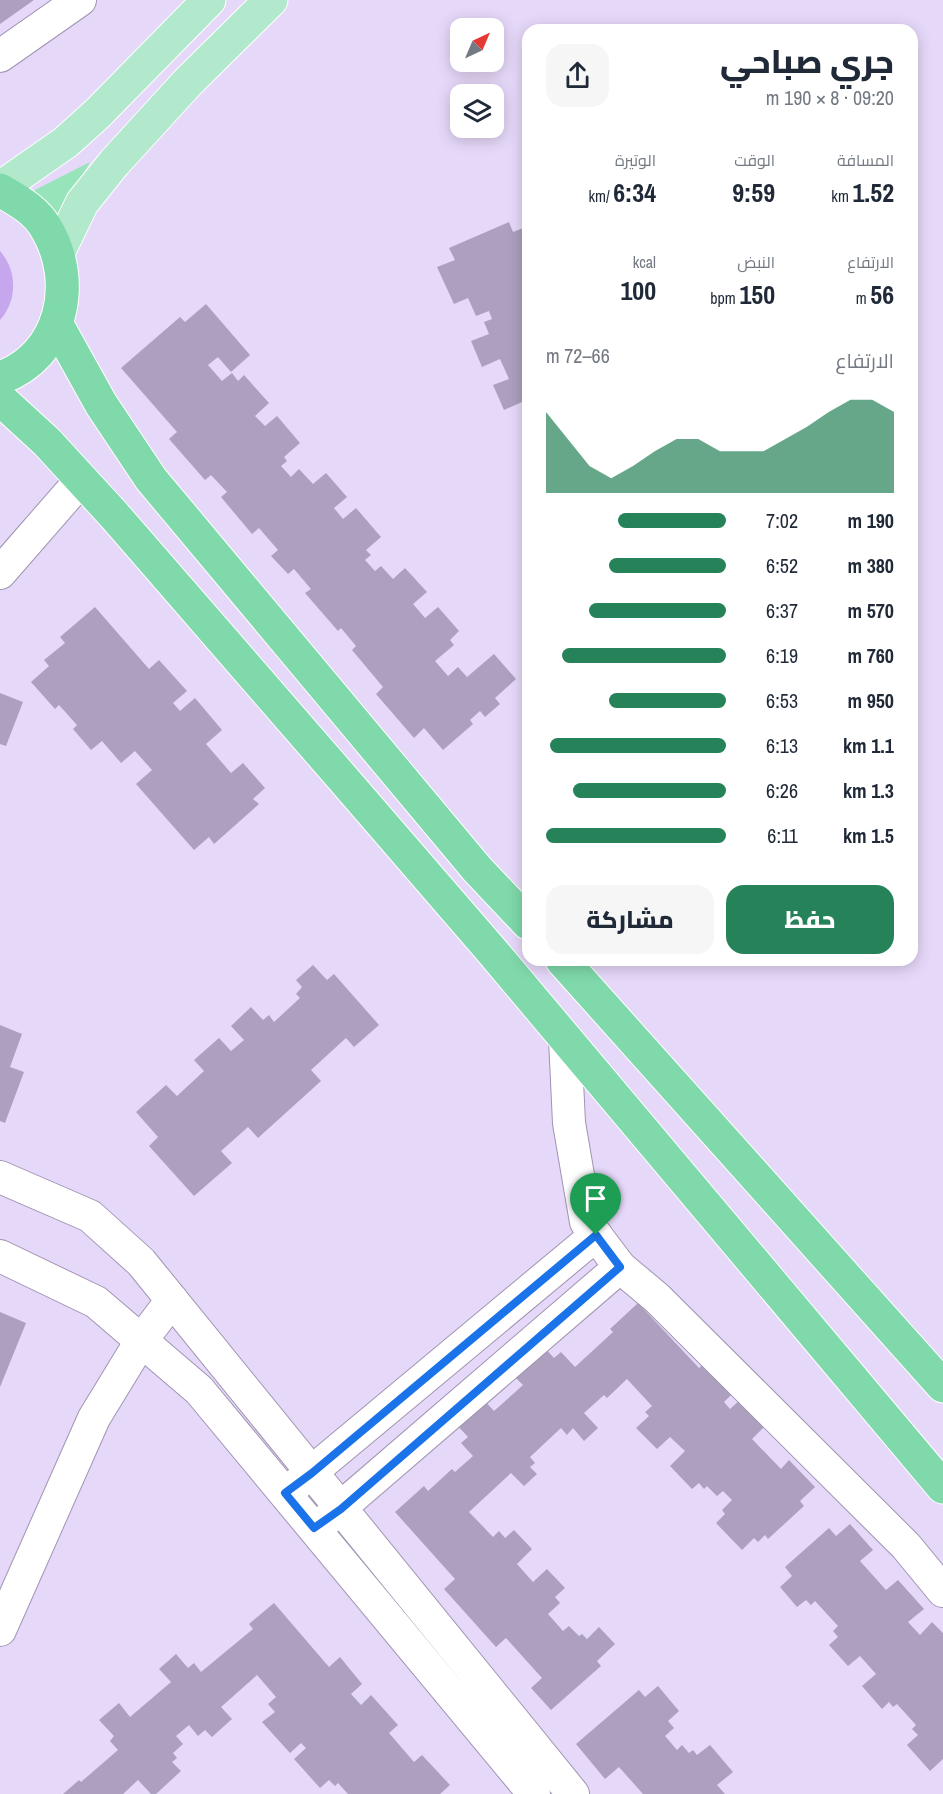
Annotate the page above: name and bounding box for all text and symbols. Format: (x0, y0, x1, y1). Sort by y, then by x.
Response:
north arrow (450, 18, 504, 72)
map controls (450, 18, 504, 138)
text: جري صباحي (720, 39, 894, 83)
button: share (546, 44, 609, 107)
button: layers (450, 84, 504, 138)
text: 09:20 · 8 × 190 m (766, 84, 894, 111)
text: الوتيرة (615, 149, 656, 171)
text: الوقت (734, 149, 775, 171)
text: المسافة (837, 149, 894, 171)
text: 6:34 (613, 175, 656, 210)
text: 9:59 (732, 175, 775, 210)
text: 1.52 (853, 175, 894, 210)
text: /km (589, 185, 613, 207)
text: km (831, 185, 853, 207)
text: kcal (633, 251, 656, 273)
text: النبض (737, 251, 775, 273)
text: الارتفاع (847, 251, 894, 273)
text: 100 (620, 273, 656, 308)
text: 150 (739, 277, 775, 312)
text: 56 (870, 277, 894, 312)
text: bpm (710, 287, 739, 309)
text: m (856, 287, 870, 309)
text: 66–72 m (546, 342, 610, 369)
text: الارتفاع (835, 347, 894, 374)
text: 7:02 (766, 507, 798, 534)
text: 190 m (847, 507, 894, 534)
text: 6:52 (766, 552, 798, 579)
text: 380 m (847, 552, 894, 579)
text: 6:37 (766, 597, 798, 624)
text: 570 m (847, 597, 894, 624)
text: 6:19 (766, 642, 798, 669)
text: 760 m (847, 642, 894, 669)
text: 6:53 (766, 687, 798, 714)
text: 950 m (847, 687, 894, 714)
text: 6:13 (766, 732, 798, 759)
text: 1.1 km (843, 732, 894, 759)
text: 6:26 (766, 777, 798, 804)
text: 1.3 km (843, 777, 894, 804)
text: 6:11 (767, 822, 798, 849)
text: 1.5 km (843, 822, 894, 849)
button: مشاركة (546, 885, 714, 954)
button: حفظ (726, 885, 894, 954)
pin (570, 1173, 621, 1235)
icon: arrive (579, 1182, 612, 1215)

